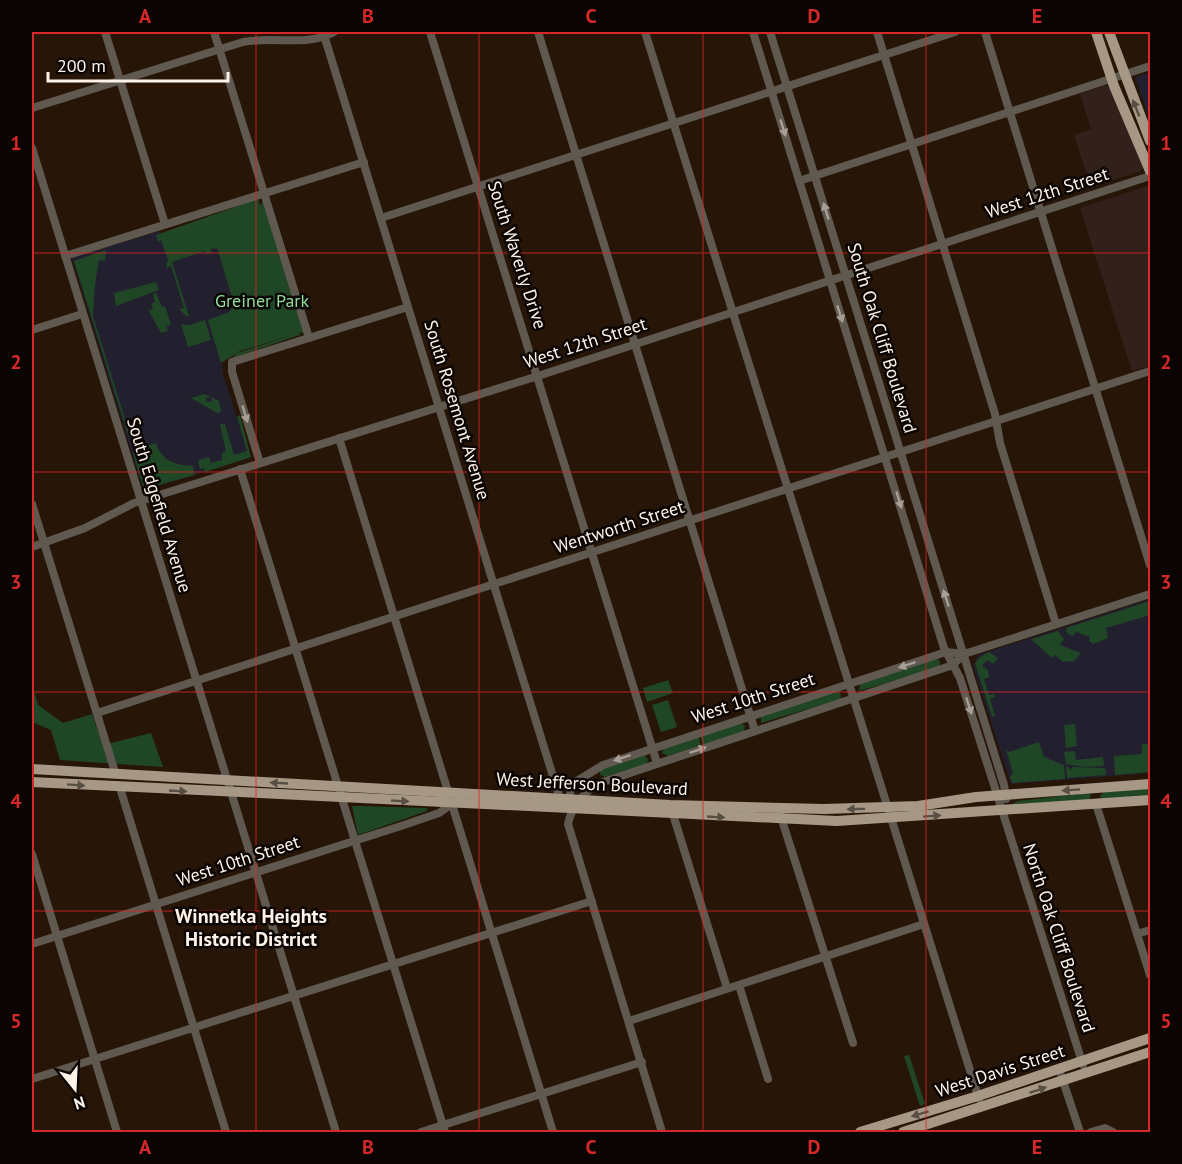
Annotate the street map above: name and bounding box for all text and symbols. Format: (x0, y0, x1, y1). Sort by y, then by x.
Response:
text: A (139, 3, 152, 29)
text: B (362, 3, 374, 29)
text: C (585, 3, 597, 29)
text: D (808, 3, 821, 29)
text: E (1032, 3, 1042, 29)
scale bar (48, 45, 228, 83)
text: 200 m (57, 54, 106, 77)
one-way arrow (1131, 99, 1140, 117)
one-way arrow (779, 119, 788, 137)
text: 1 (10, 130, 22, 156)
text: 1 (1160, 130, 1172, 156)
street label: West 12th Street (982, 162, 1111, 223)
street label: South Waverly Drive (483, 178, 552, 332)
one-way arrow (821, 202, 830, 220)
street label: South Oak Cliff Boulevard (843, 240, 922, 436)
park label: Greiner Park (215, 289, 309, 312)
one-way arrow (836, 305, 846, 323)
street label: West 12th Street (520, 312, 649, 373)
street label: South Rosemont Avenue (419, 317, 496, 502)
text: 2 (10, 349, 22, 375)
text: 2 (1160, 349, 1172, 375)
one-way arrow (241, 405, 250, 423)
street label: South Edgefield Avenue (122, 414, 197, 595)
one-way arrow (895, 491, 904, 509)
street label: Wentworth Street (551, 495, 687, 558)
text: 3 (10, 569, 22, 595)
text: 3 (1160, 569, 1172, 595)
one-way arrow (941, 589, 950, 607)
one-way arrow (898, 661, 916, 670)
street label: West 10th Street (688, 667, 817, 728)
one-way arrow (965, 697, 974, 715)
one-way arrow (689, 744, 707, 754)
one-way arrow (613, 754, 631, 763)
street label: West Jefferson Boulevard (496, 767, 688, 800)
one-way arrow (269, 779, 288, 788)
one-way arrow (66, 780, 85, 790)
one-way arrow (1062, 785, 1081, 794)
one-way arrow (169, 786, 188, 795)
text: 4 (10, 788, 22, 814)
text: 4 (1160, 788, 1172, 814)
one-way arrow (391, 797, 410, 806)
one-way arrow (847, 804, 866, 813)
one-way arrow (923, 811, 942, 821)
one-way arrow (707, 813, 726, 822)
street label: West 10th Street (173, 830, 302, 891)
street label: North Oak Cliff Boulevard (1018, 841, 1101, 1035)
district label: Winnetka Heights Historic District (175, 903, 327, 952)
text: 5 (10, 1008, 22, 1034)
text: 5 (1160, 1008, 1172, 1034)
street label: West Davis Street (932, 1039, 1067, 1102)
north arrow (45, 1059, 105, 1119)
one-way arrow (1029, 1084, 1047, 1094)
text: N (72, 1092, 88, 1114)
one-way arrow (911, 1110, 929, 1119)
text: A (139, 1134, 152, 1160)
text: B (362, 1134, 374, 1160)
text: C (585, 1134, 597, 1160)
text: D (808, 1134, 821, 1160)
text: E (1032, 1134, 1042, 1160)

